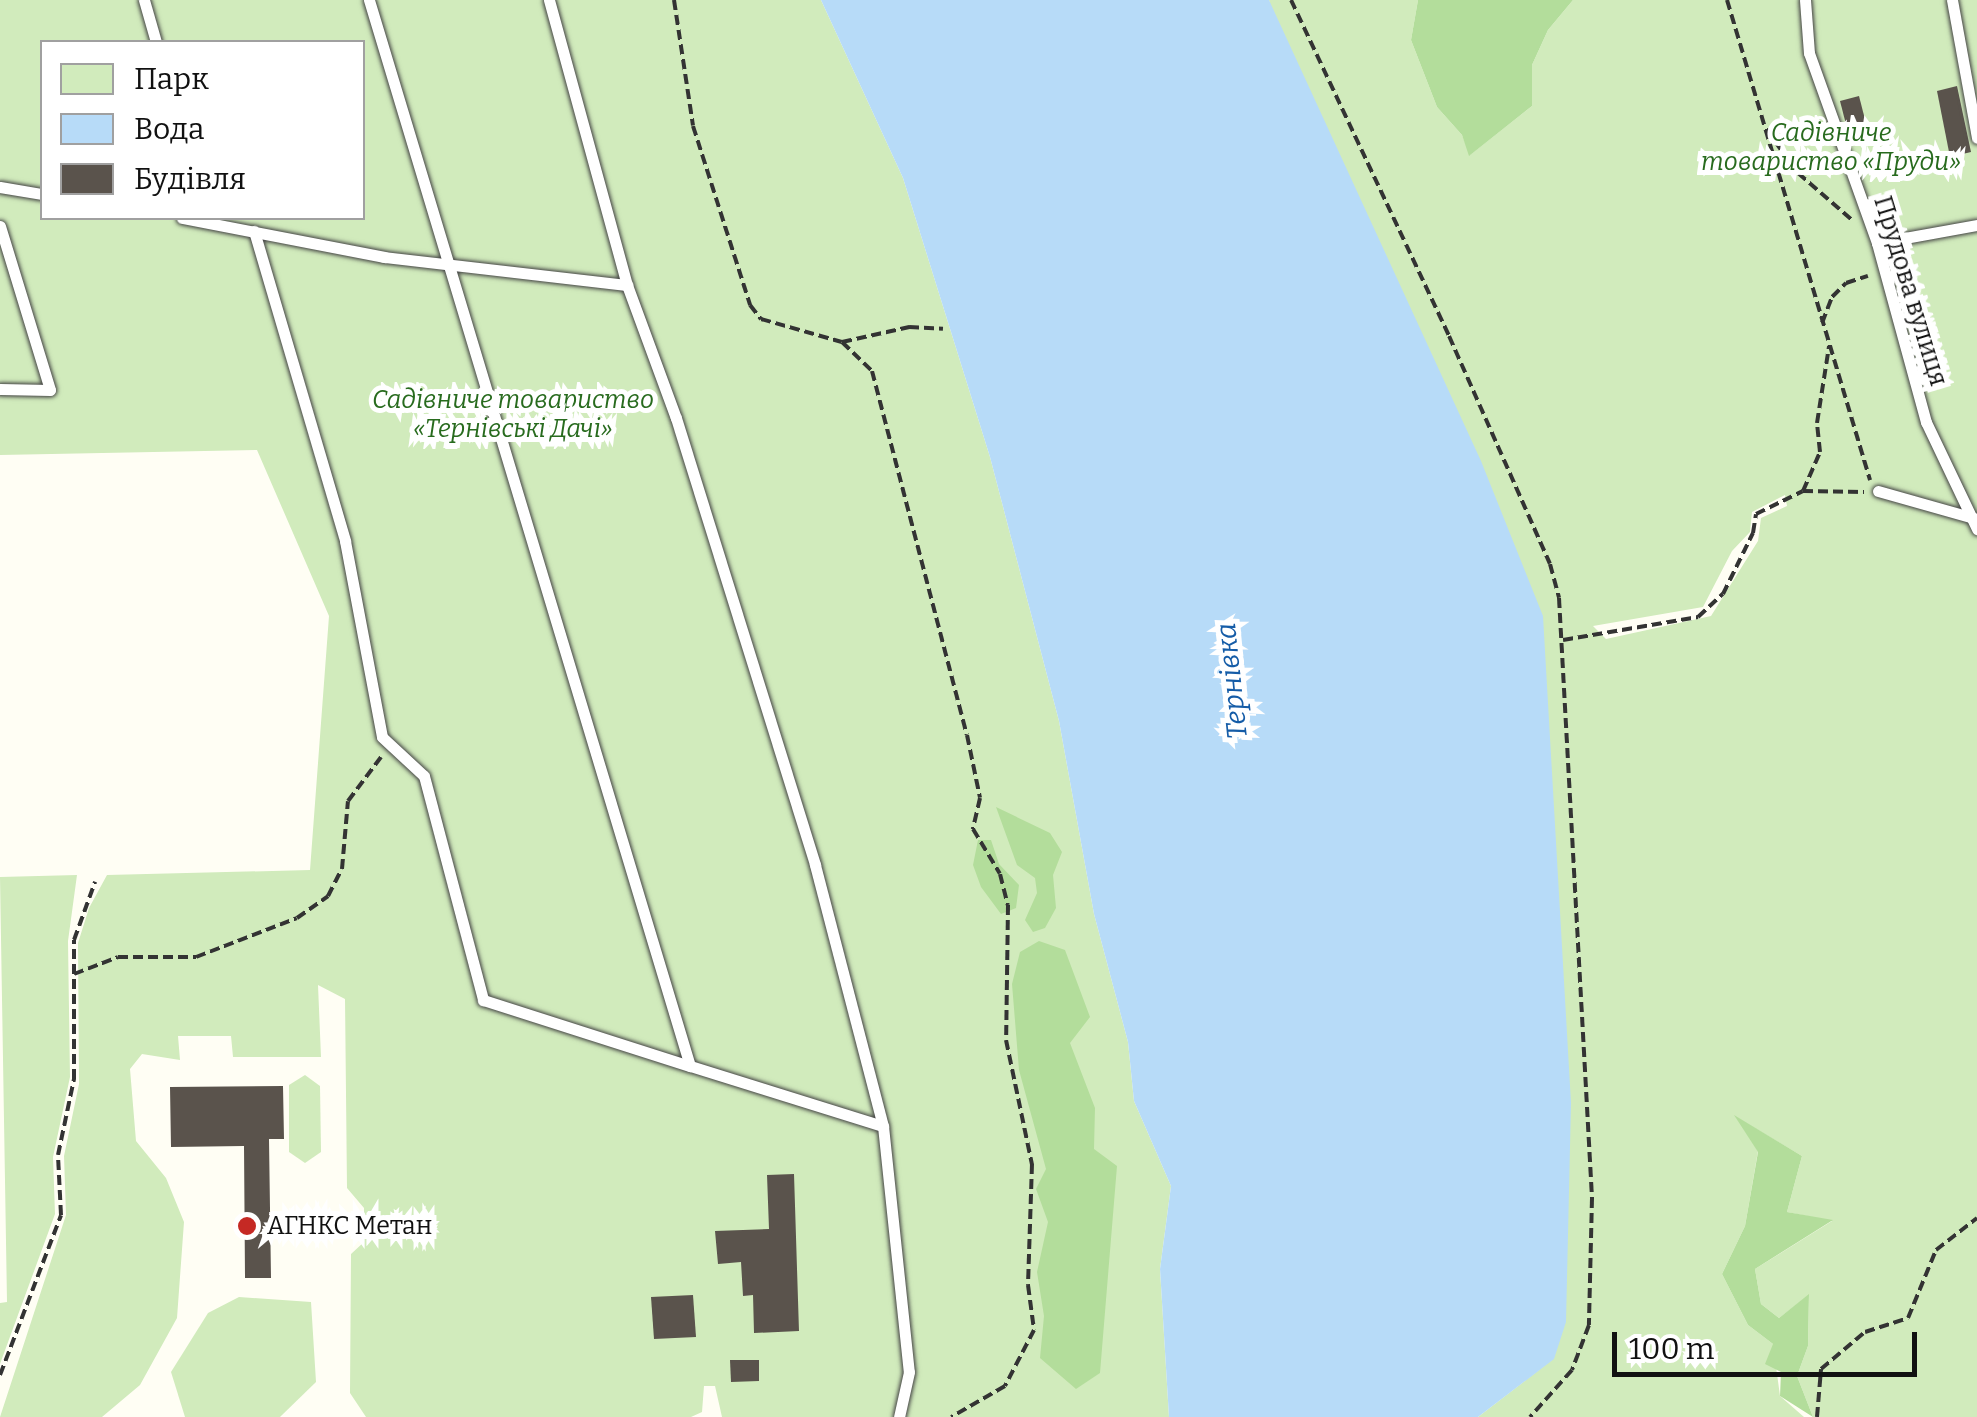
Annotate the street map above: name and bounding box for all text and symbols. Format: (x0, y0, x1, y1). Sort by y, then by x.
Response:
legend (40, 40, 365, 220)
text: Парк (134, 61, 209, 97)
text: Вода (134, 111, 204, 147)
park label: Садівниче товариство «Пруди» (1701, 119, 1961, 178)
text: Будівля (134, 161, 246, 197)
street label: Прудова вулиця (1867, 193, 1953, 389)
park label: Садівниче товариство «Тернівські Дачі» (372, 386, 654, 445)
water label: Тернівка (1209, 621, 1255, 741)
place label: АГНКС Метан (267, 1211, 432, 1241)
marker: АГНКС Метан (236, 1215, 258, 1237)
scale bar (1617, 1312, 1922, 1374)
text: 100 m (1629, 1331, 1714, 1367)

